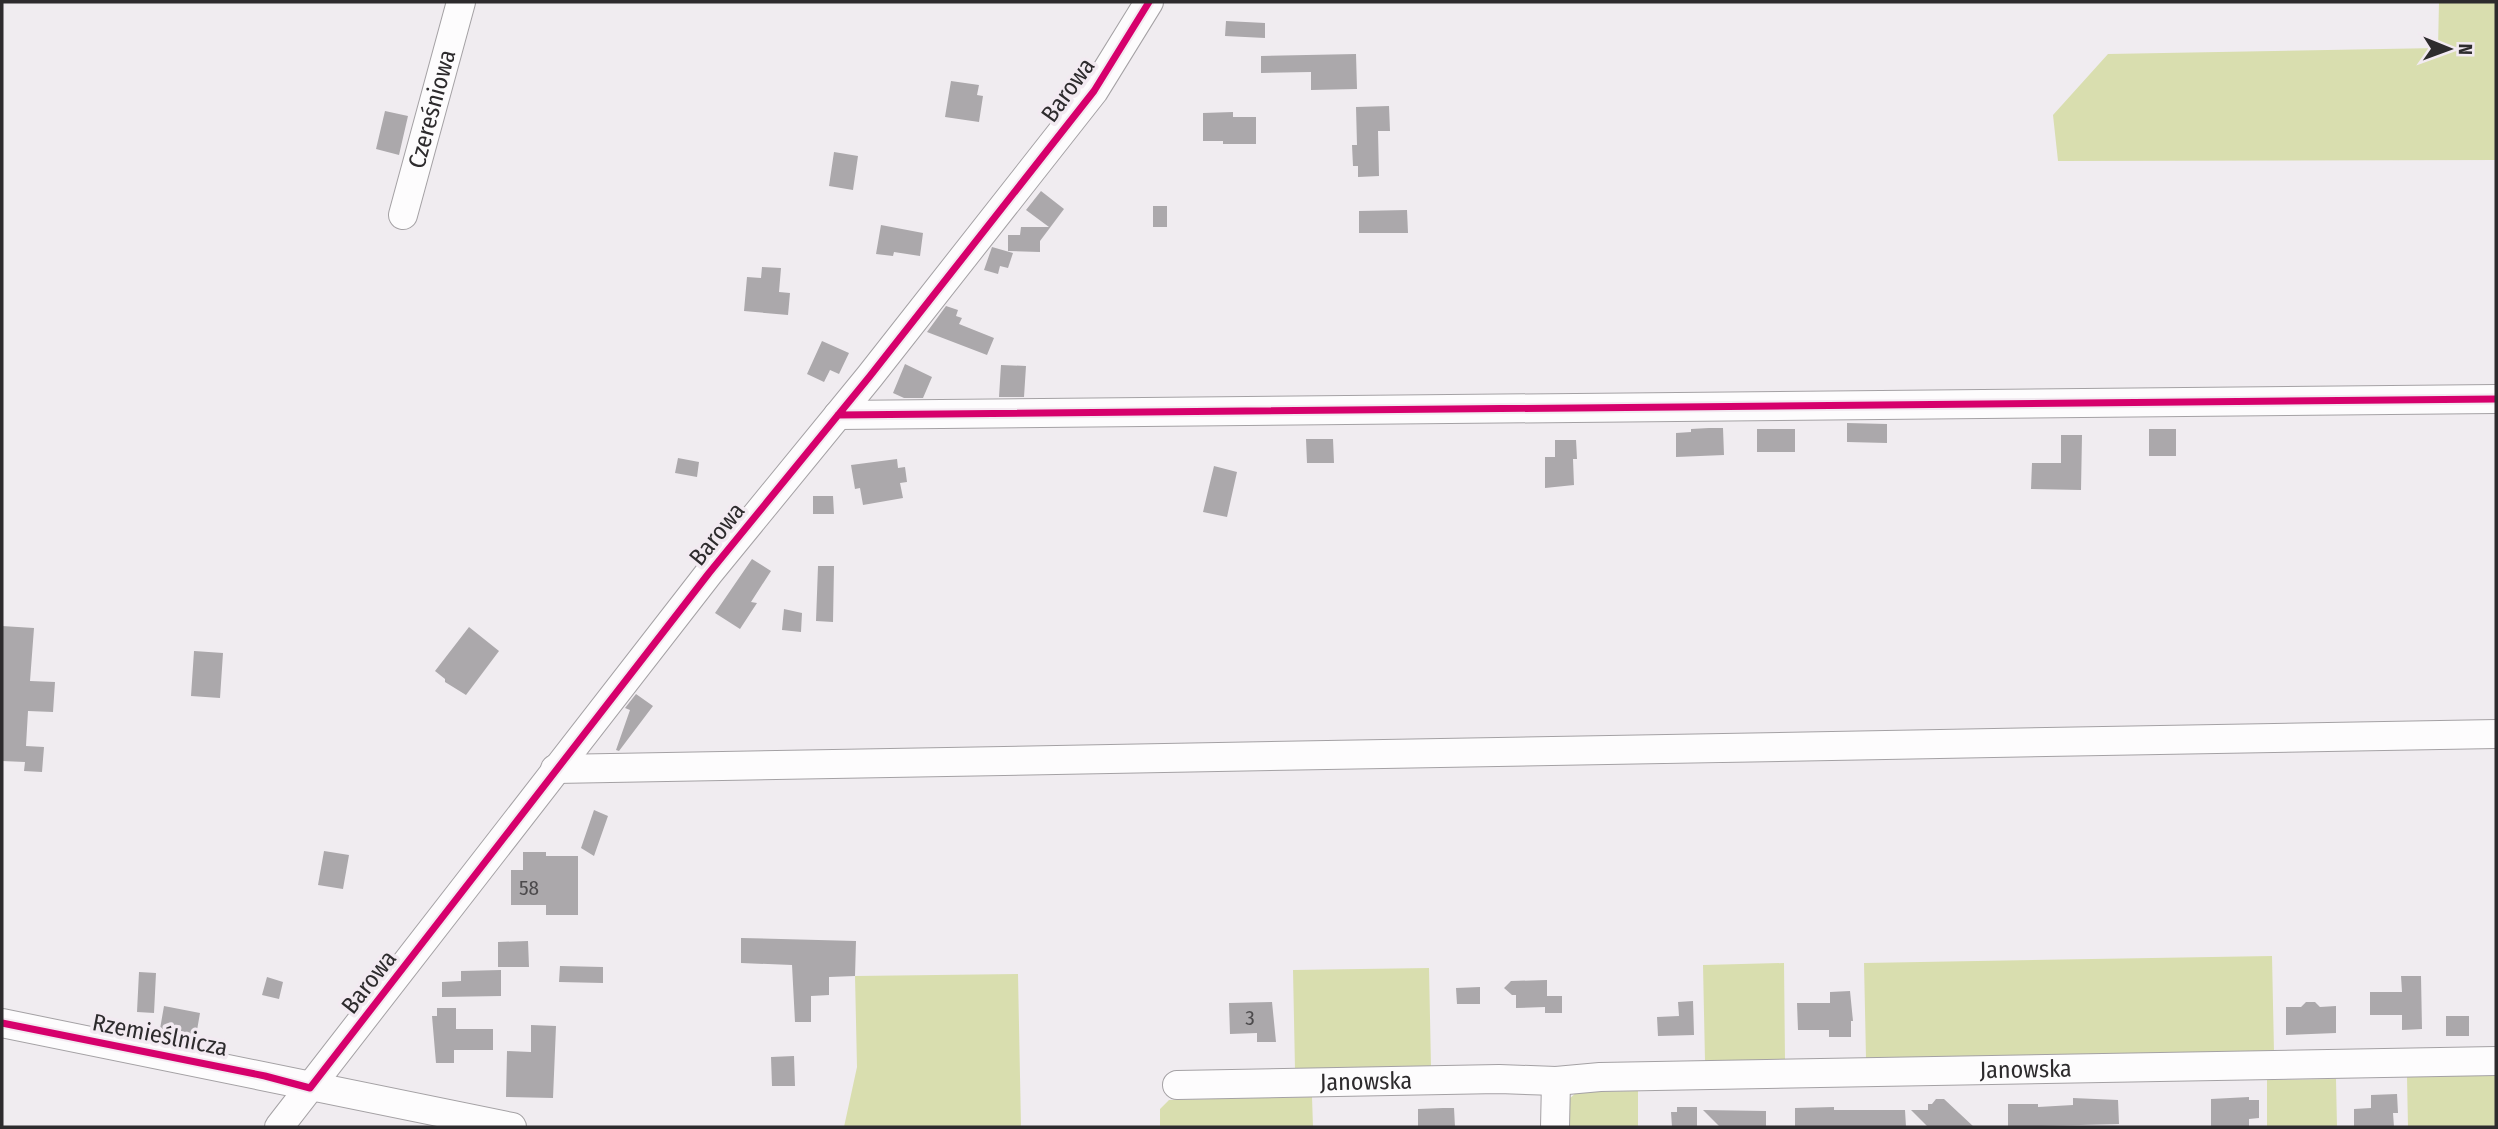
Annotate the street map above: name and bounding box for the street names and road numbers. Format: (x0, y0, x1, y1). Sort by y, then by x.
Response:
street label: Czereśniowa (402, 46, 461, 171)
street label: Barowa (1035, 52, 1101, 128)
street label: Barowa (683, 497, 751, 571)
street label: Barowa (336, 945, 402, 1019)
street label: Rzemieślnicza (90, 1008, 230, 1062)
street label: Janowska (1979, 1055, 2072, 1084)
street label: Janowska (1320, 1067, 1412, 1096)

